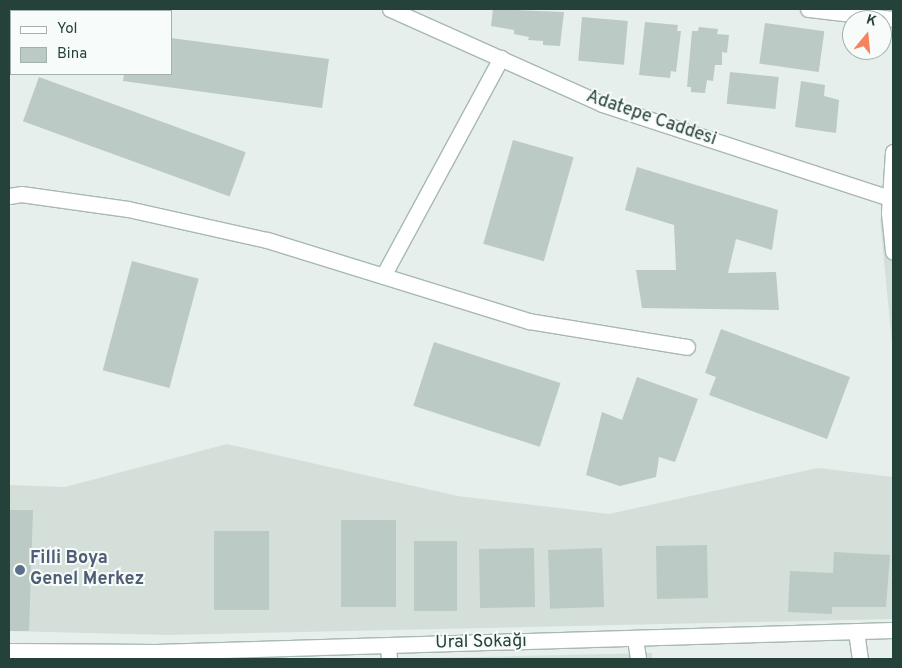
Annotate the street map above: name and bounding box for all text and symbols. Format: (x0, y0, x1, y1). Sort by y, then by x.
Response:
legend (10, 10, 172, 75)
north arrow (842, 10, 892, 60)
text: K (864, 12, 878, 31)
text: Yol (57, 20, 78, 39)
text: Bina (57, 45, 87, 64)
street label: Adatepe Caddesi (583, 87, 719, 151)
place label: Filli Boya Genel Merkez (30, 549, 144, 592)
marker: Filli Boya Genel Merkez (14, 564, 26, 576)
street label: Ural Sokağı (435, 631, 527, 655)

